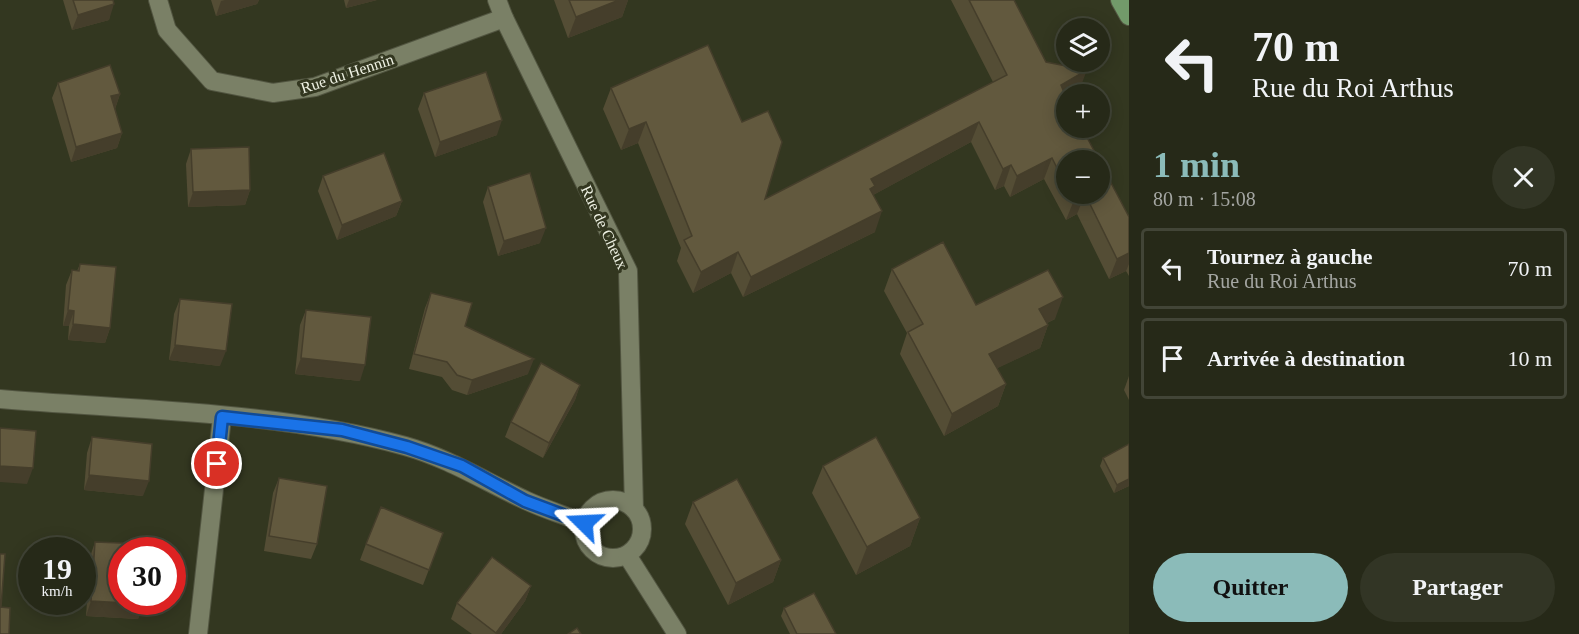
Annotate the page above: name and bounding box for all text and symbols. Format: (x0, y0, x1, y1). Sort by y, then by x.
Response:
map controls (1056, 18, 1110, 204)
button: layers (1056, 18, 1110, 72)
icon: left (1153, 24, 1231, 102)
text: 70 m (1252, 24, 1340, 70)
street label: Rue du Hennin (298, 50, 396, 97)
text: Rue du Roi Arthus (1252, 73, 1454, 103)
button: + (1056, 84, 1110, 138)
text: 1 min (1153, 145, 1240, 185)
button: close (1492, 146, 1555, 209)
button: − (1056, 150, 1110, 204)
street label: Rue de Cheux (578, 183, 631, 272)
text: 80 m · 15:08 (1153, 188, 1256, 210)
text: Tournez à gauche (1207, 244, 1372, 269)
icon: left (1156, 252, 1189, 285)
text: 70 m (1507, 256, 1552, 281)
text: Rue du Roi Arthus (1207, 270, 1356, 292)
icon: arrive (1156, 342, 1189, 375)
text: Arrivée à destination (1207, 346, 1405, 371)
text: 10 m (1507, 346, 1552, 371)
pin (191, 438, 242, 489)
icon: arrive (200, 447, 233, 480)
position arrow (552, 491, 616, 555)
speed limit sign: 30 (108, 537, 186, 615)
text: 19 (42, 552, 72, 585)
button: Quitter (1153, 553, 1348, 622)
button: Partager (1360, 553, 1555, 622)
text: km/h (42, 583, 72, 599)

